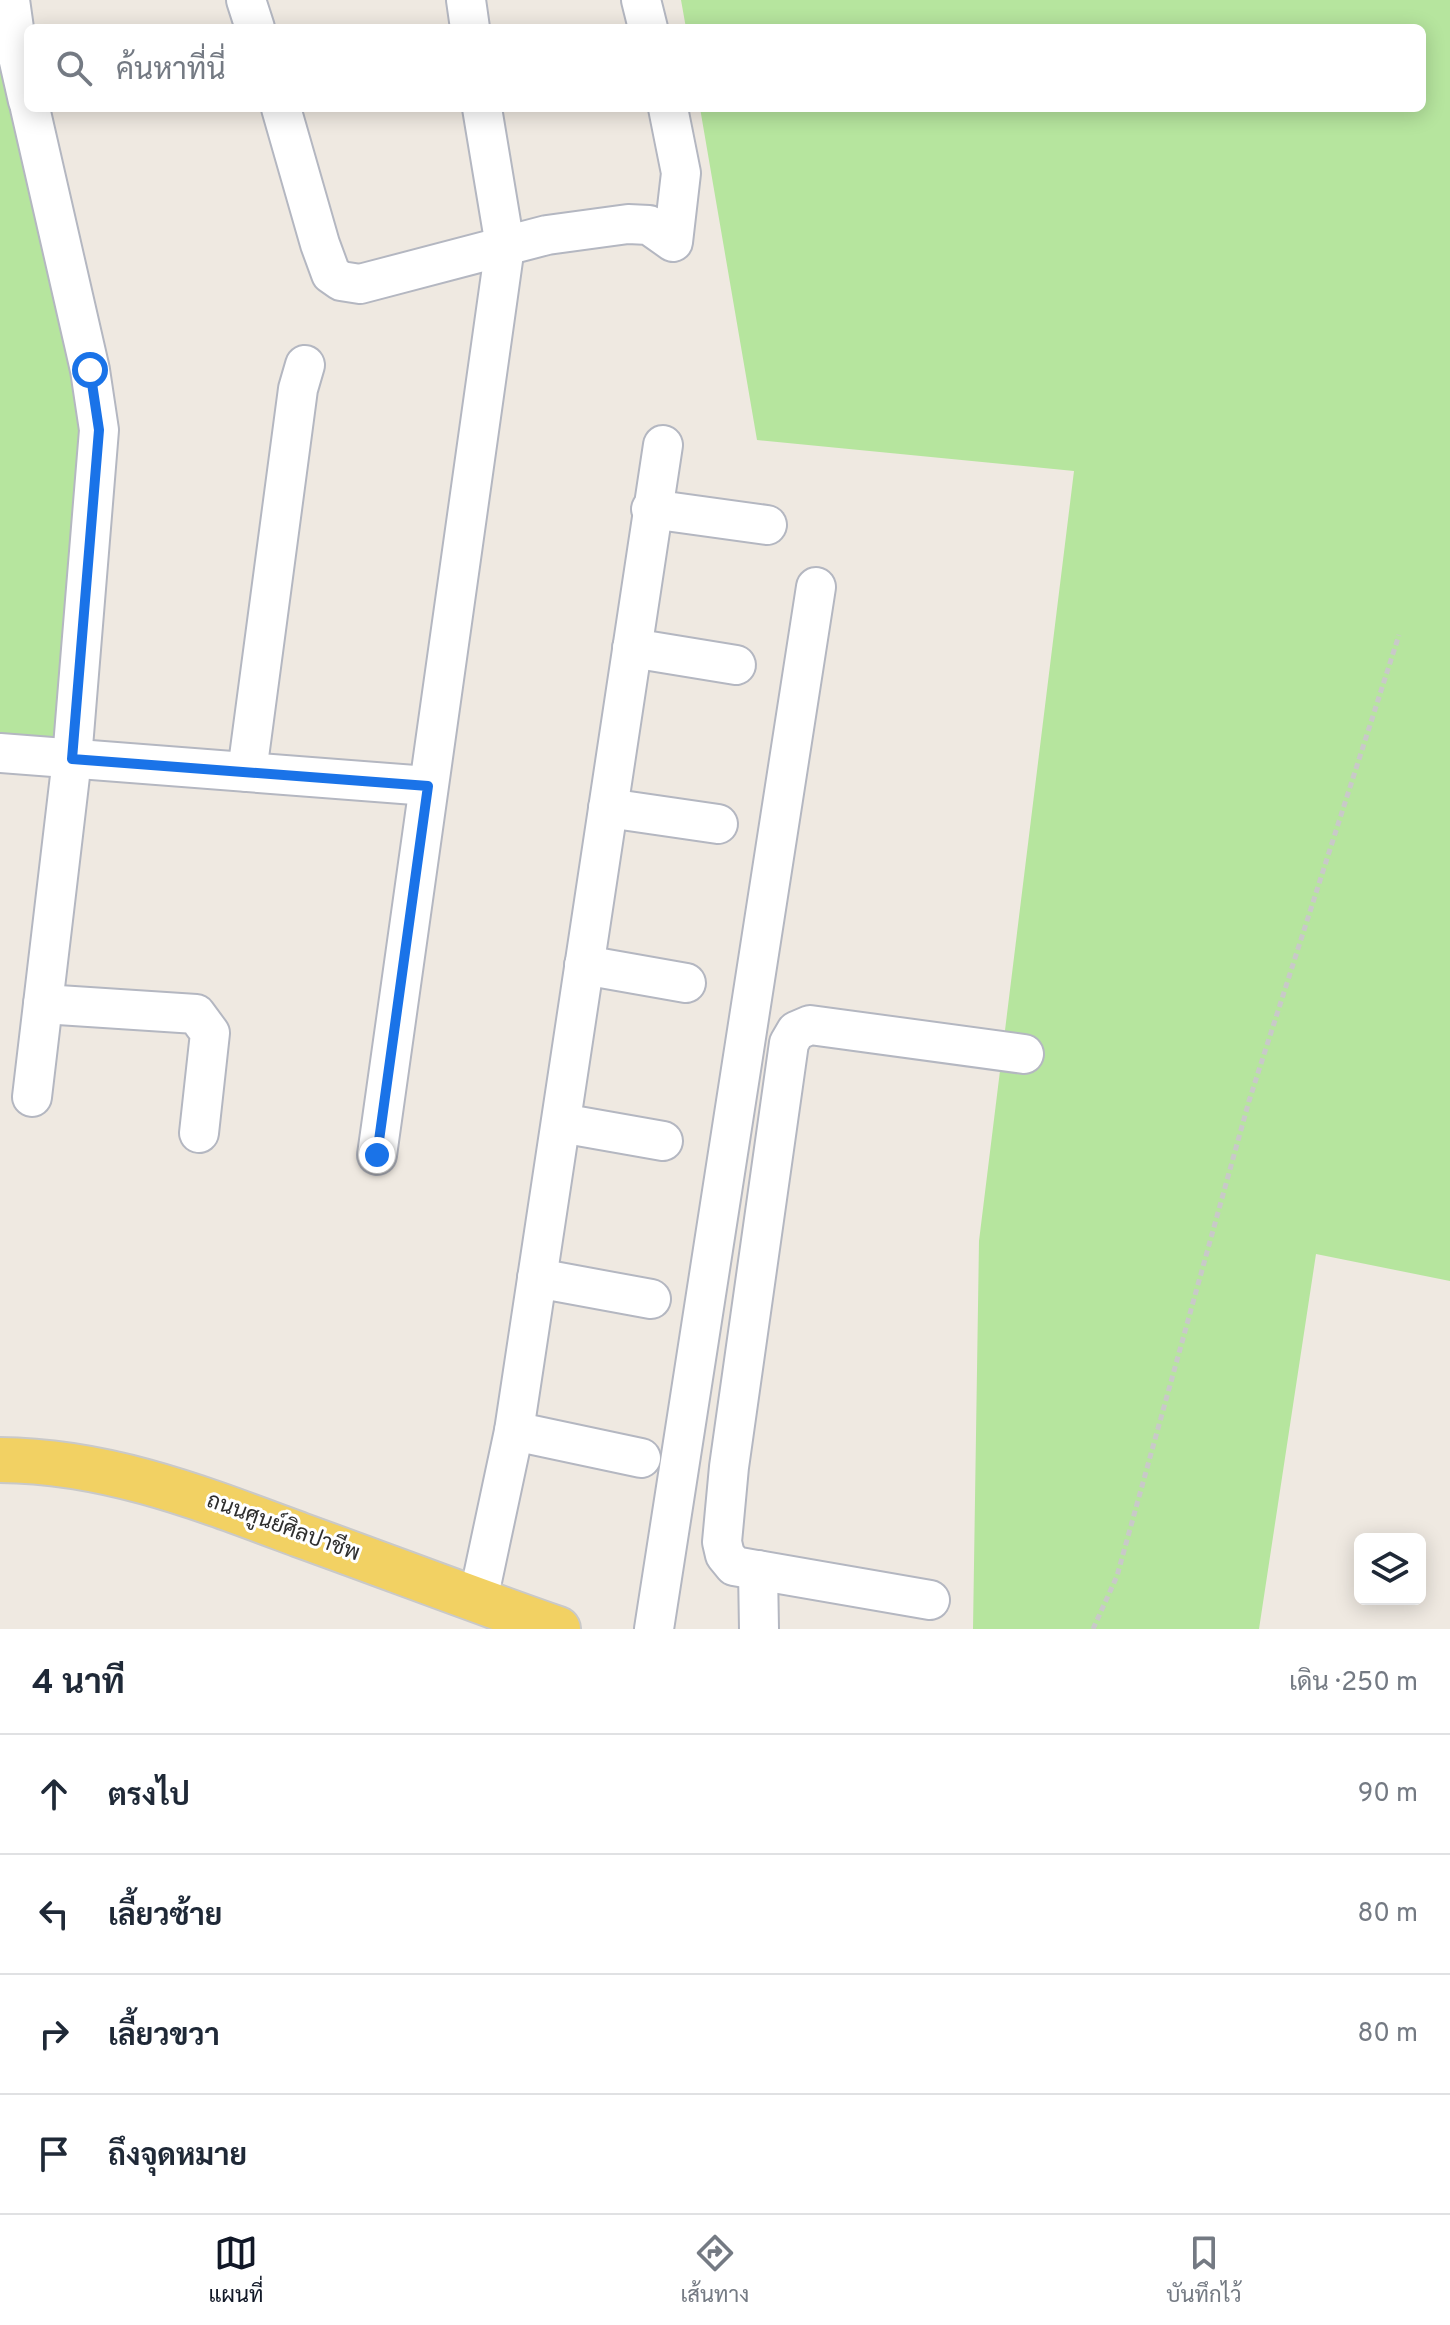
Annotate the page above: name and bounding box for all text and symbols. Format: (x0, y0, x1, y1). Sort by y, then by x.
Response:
search box (24, 24, 1426, 112)
icon: search (52, 46, 96, 90)
text: ค้นหาที่นี่ (116, 53, 226, 90)
route start (72, 352, 108, 388)
route end (359, 1137, 395, 1173)
street label: ถนนศูนย์ศิลปาชีพ (203, 1485, 364, 1568)
map controls (1354, 1533, 1426, 1605)
button: layers (1354, 1533, 1426, 1605)
text: 4 นาที (32, 1663, 125, 1706)
text: เดิน · 250 m (1289, 1667, 1418, 1700)
icon: ahead (32, 1772, 76, 1816)
text: 90 m (1358, 1778, 1418, 1811)
text: ตรงไป (108, 1779, 190, 1816)
icon: left (32, 1892, 76, 1936)
text: 80 m (1358, 1898, 1418, 1931)
text: เลี้ยวซ้าย (108, 1899, 222, 1936)
icon: right (32, 2012, 76, 2056)
text: 80 m (1358, 2018, 1418, 2051)
text: เลี้ยวขวา (108, 2019, 220, 2056)
icon: arrive (32, 2132, 76, 2176)
text: ถึงจุดหมาย (108, 2139, 247, 2176)
tab: แผนที่ (209, 2231, 263, 2310)
tab: เส้นทาง (680, 2231, 749, 2310)
tab: บันทึกไว้ (1166, 2231, 1241, 2310)

